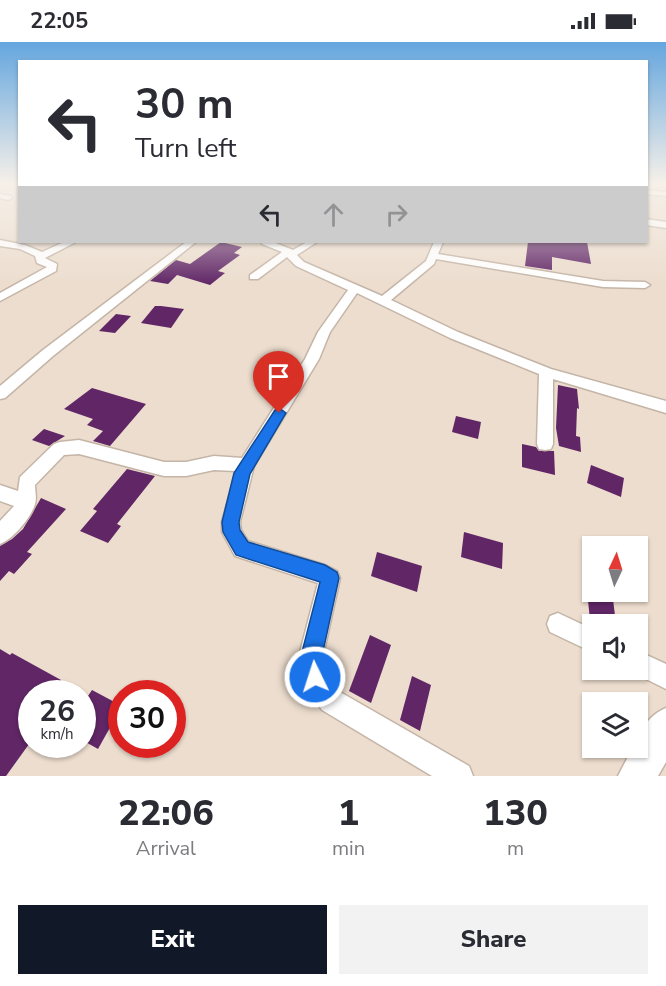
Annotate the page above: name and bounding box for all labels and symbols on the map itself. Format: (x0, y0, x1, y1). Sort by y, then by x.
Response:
pin (253, 351, 304, 413)
north arrow (582, 536, 648, 602)
position arrow (283, 645, 347, 709)
speed limit sign: 30 (108, 680, 186, 758)

